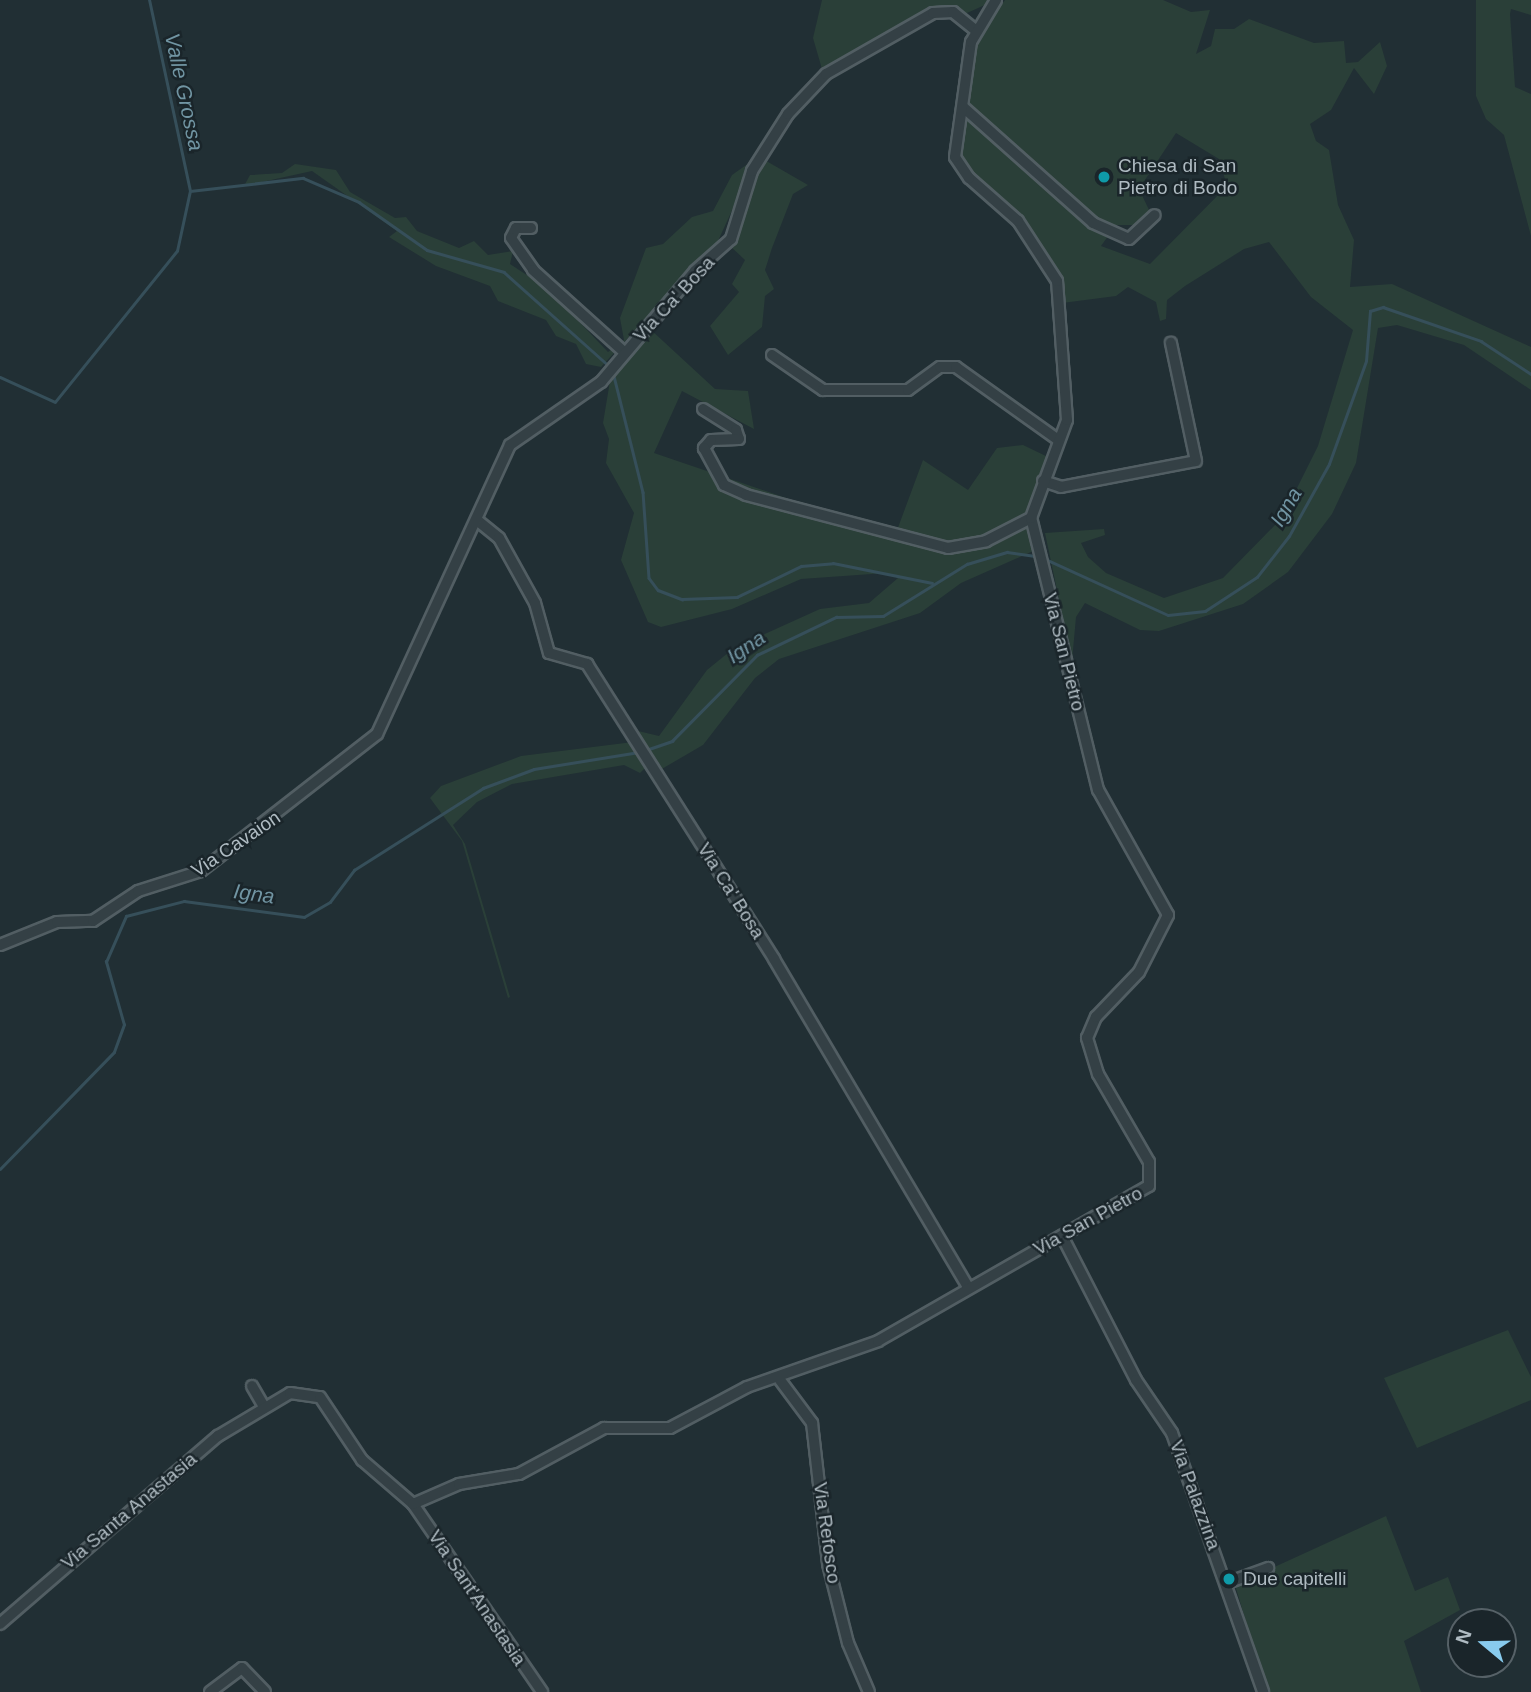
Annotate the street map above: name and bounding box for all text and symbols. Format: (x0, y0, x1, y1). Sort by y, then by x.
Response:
water label: Valle Grossa (159, 31, 209, 153)
place label: Chiesa di San Pietro di Bodo (1118, 155, 1237, 199)
marker: Chiesa di San Pietro di Bodo (1096, 169, 1112, 185)
street label: Via Ca' Bosa (629, 251, 719, 347)
water label: Igna (1265, 483, 1307, 531)
street label: Via San Pietro (1038, 590, 1090, 714)
water label: Igna (722, 625, 770, 669)
street label: Via Cavaion (187, 806, 285, 882)
street label: Via Ca' Bosa (692, 839, 770, 943)
water label: Igna (232, 879, 276, 909)
street label: Via San Pietro (1030, 1182, 1146, 1260)
street label: Via Palazzina (1165, 1437, 1225, 1553)
street label: Via Santa Anastasia (56, 1447, 202, 1575)
street label: Via Refosco (809, 1481, 845, 1585)
street label: Via Sant'Anastasia (423, 1526, 531, 1670)
place label: Due capitelli (1243, 1568, 1346, 1590)
marker: Due capitelli (1221, 1571, 1237, 1587)
north arrow (1447, 1608, 1517, 1678)
text: N (1451, 1627, 1476, 1647)

